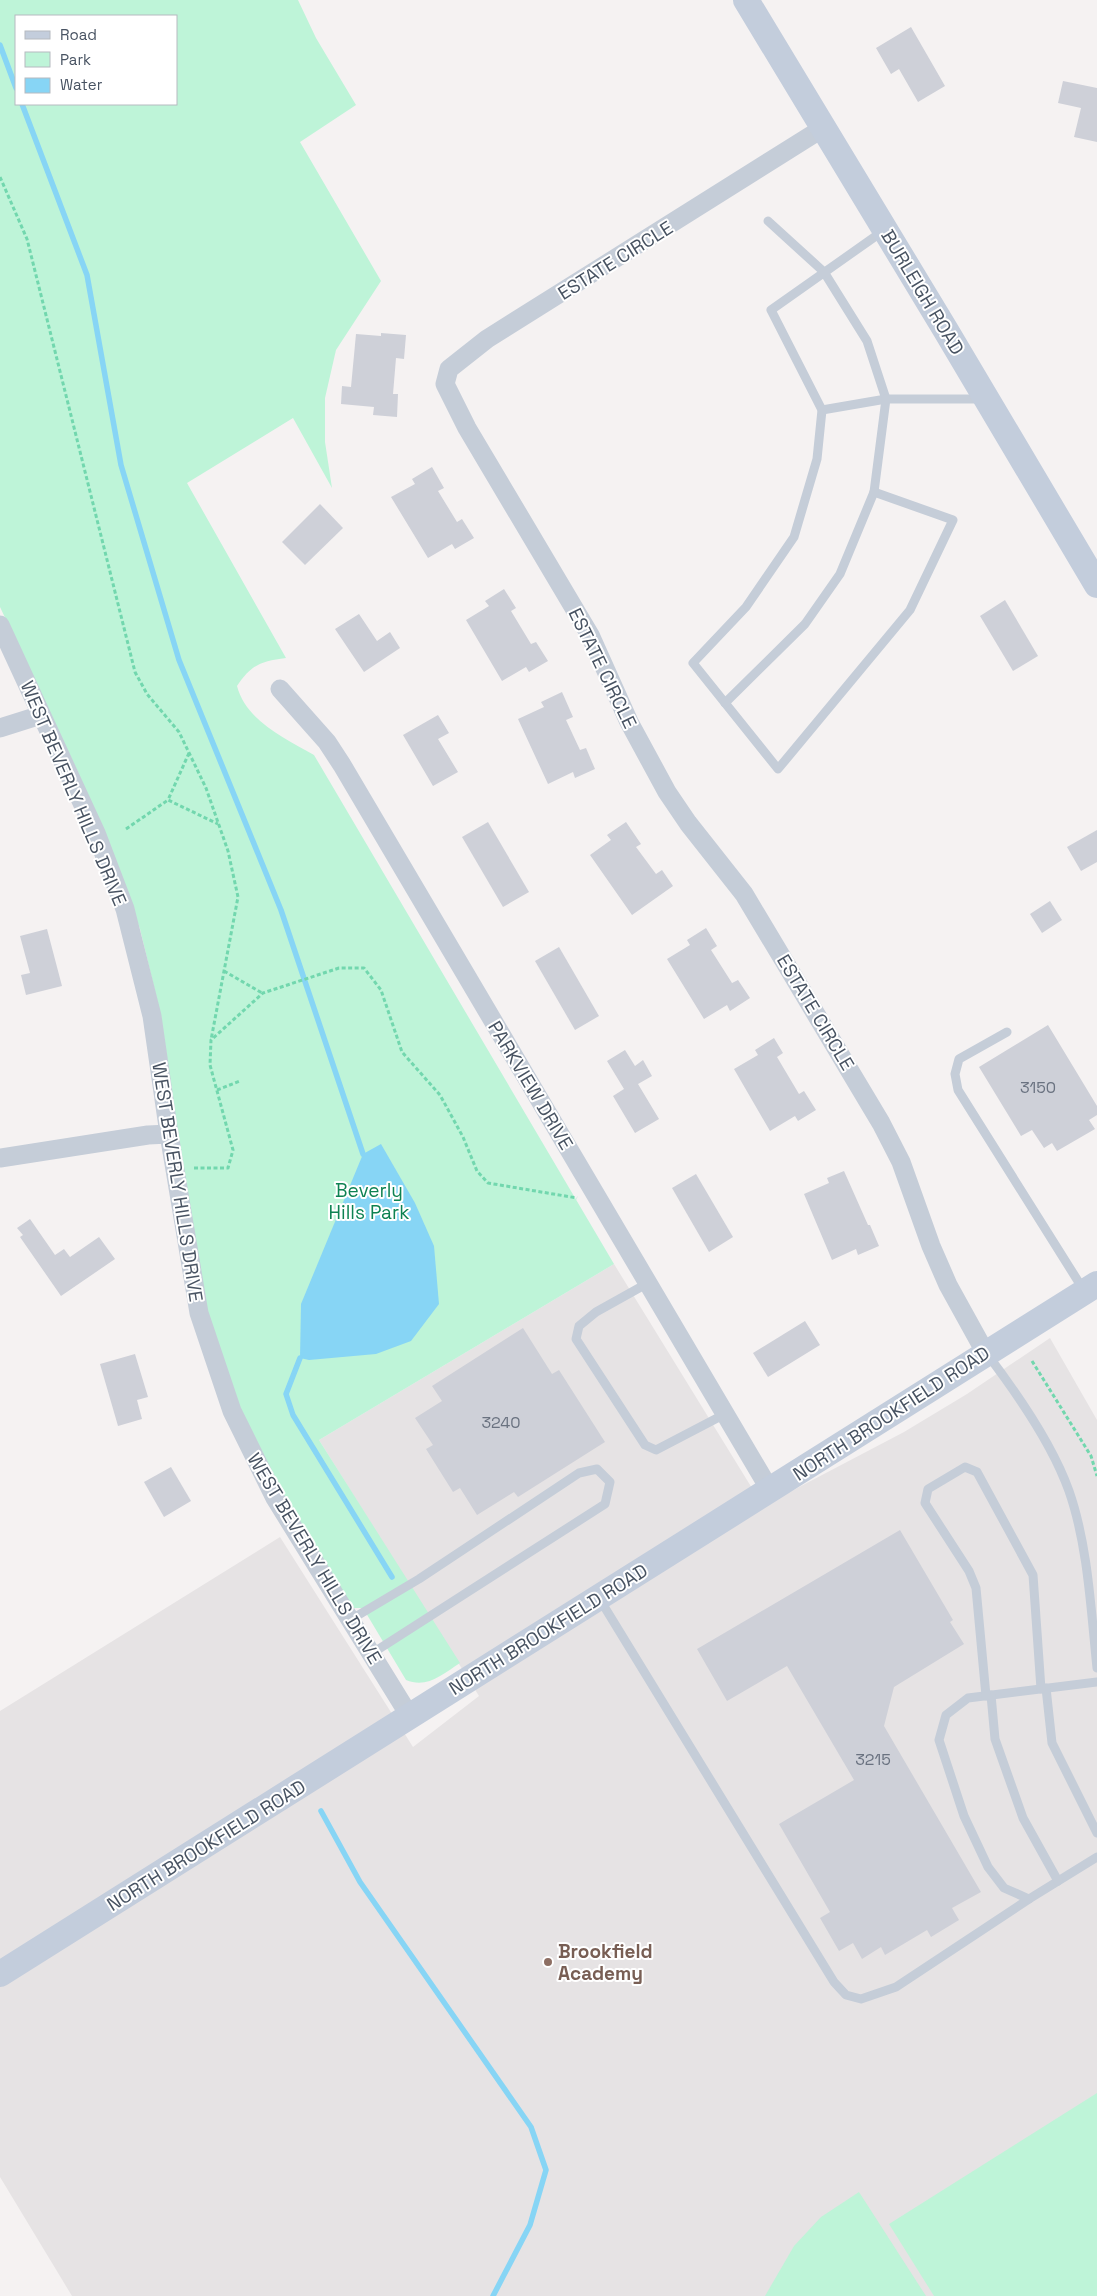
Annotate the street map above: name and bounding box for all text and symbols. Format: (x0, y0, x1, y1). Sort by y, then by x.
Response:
legend (15, 15, 178, 105)
text: Road (60, 25, 97, 44)
text: Park (60, 50, 91, 69)
text: Water (60, 75, 103, 94)
street label: ESTATE CIRCLE (553, 215, 677, 306)
street label: BURLEIGH ROAD (875, 225, 970, 360)
street label: ESTATE CIRCLE (563, 604, 642, 733)
street label: WEST BEVERLY HILLS DRIVE (15, 677, 132, 909)
street label: ESTATE CIRCLE (771, 950, 860, 1075)
street label: PARKVIEW DRIVE (482, 1016, 579, 1154)
street label: WEST BEVERLY HILLS DRIVE (146, 1061, 209, 1304)
house number: 3150 (1020, 1077, 1056, 1098)
park label: Beverly Hills Park (329, 1178, 409, 1225)
street label: NORTH BROOKFIELD ROAD (788, 1340, 994, 1486)
house number: 3240 (481, 1412, 521, 1433)
street label: WEST BEVERLY HILLS DRIVE (242, 1448, 388, 1668)
street label: NORTH BROOKFIELD ROAD (444, 1558, 652, 1701)
house number: 3215 (855, 1749, 891, 1770)
street label: NORTH BROOKFIELD ROAD (102, 1774, 310, 1917)
place label: Brookfield Academy (558, 1939, 653, 1986)
marker: Brookfield Academy (542, 1956, 554, 1968)

